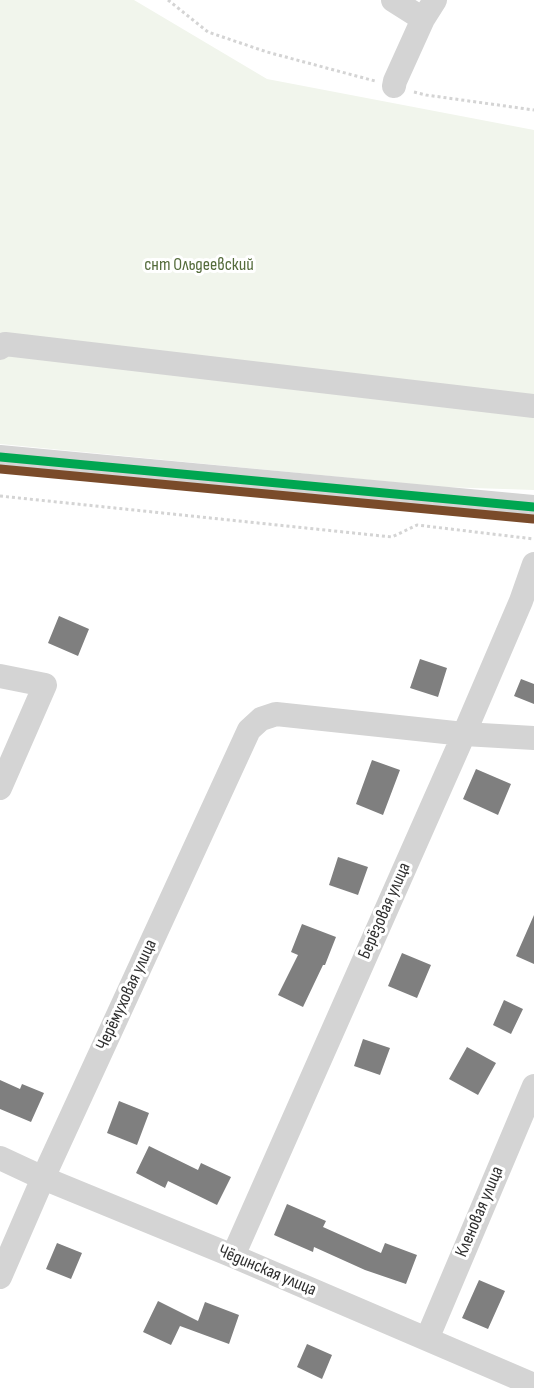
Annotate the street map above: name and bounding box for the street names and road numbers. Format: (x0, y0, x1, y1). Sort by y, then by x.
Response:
street label: Берёзовая улица (354, 859, 416, 963)
street label: Черёмуховая улица (92, 936, 162, 1054)
street label: Кленовая улица (451, 1163, 509, 1261)
street label: Чёдинская улица (215, 1241, 319, 1301)

